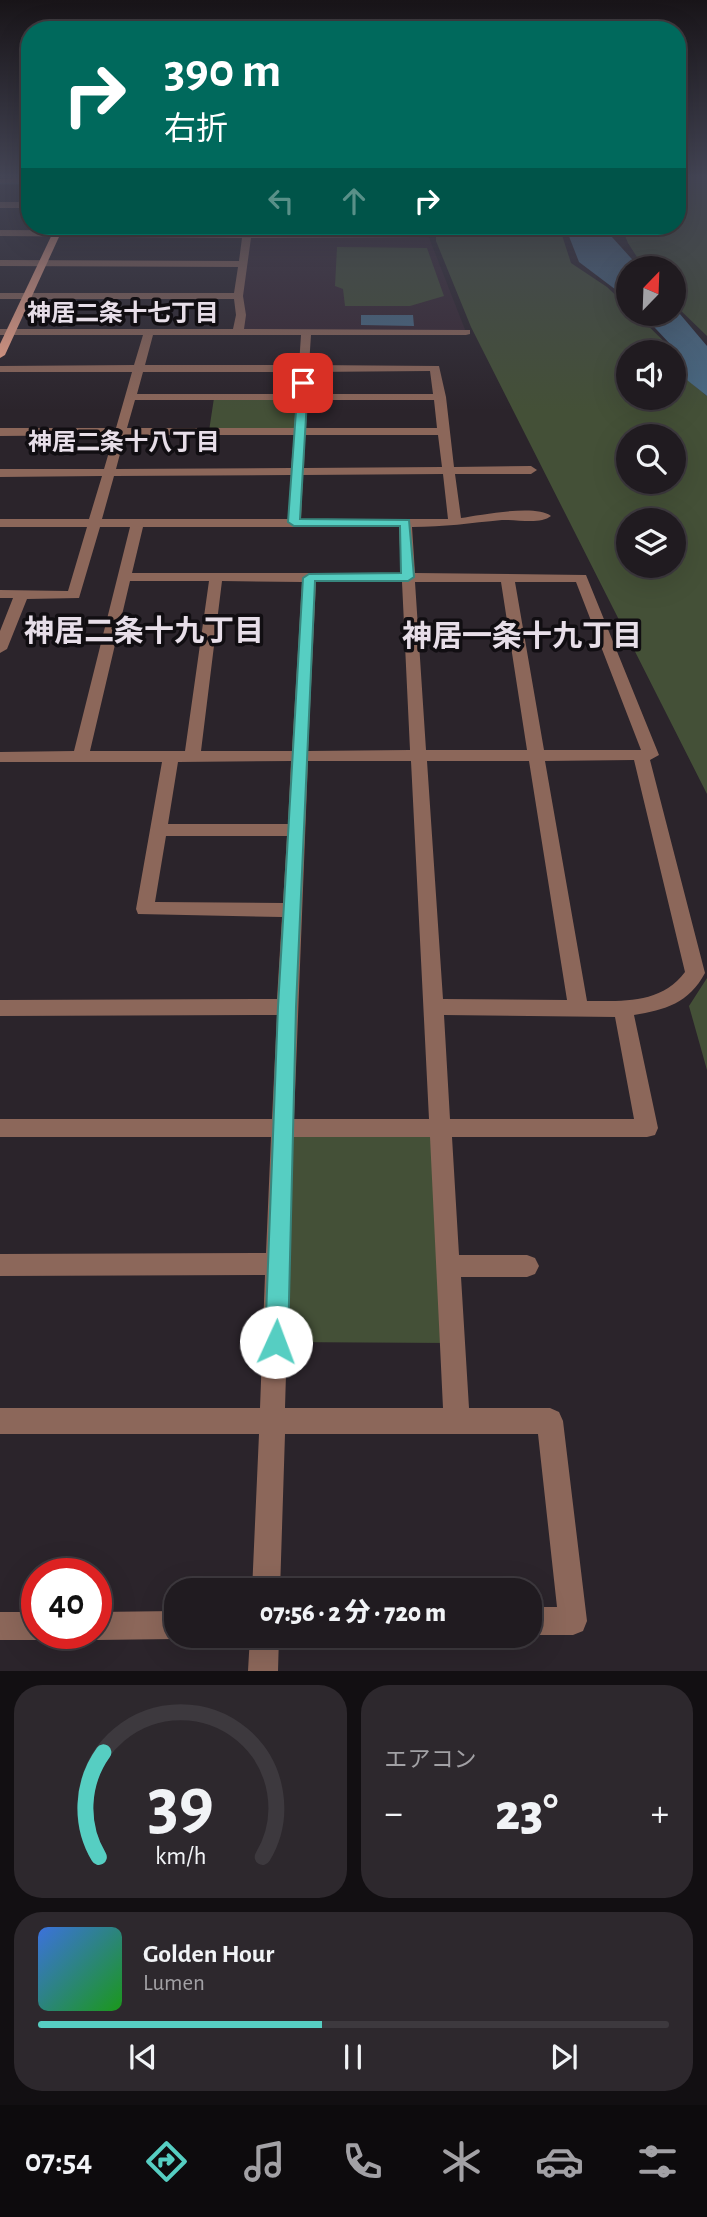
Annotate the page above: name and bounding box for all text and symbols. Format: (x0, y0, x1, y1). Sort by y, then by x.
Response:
text: 390 m (164, 47, 281, 96)
icon: right (49, 49, 140, 140)
text: 右折 (164, 113, 228, 145)
icon: left (262, 182, 300, 220)
icon: ahead (335, 182, 373, 220)
icon: right (408, 182, 446, 220)
north arrow (616, 256, 686, 326)
map controls (616, 256, 686, 578)
district label: 神居二条十七丁目 (27, 300, 219, 326)
button: sound (616, 340, 686, 410)
pin (273, 353, 333, 413)
icon: arrive (284, 364, 322, 402)
button: search (616, 424, 686, 494)
district label: 神居二条十八丁目 (28, 429, 220, 455)
button: layers (616, 508, 686, 578)
district label: 神居二条十九丁目 (24, 615, 264, 647)
district label: 神居一条十九丁目 (402, 620, 642, 652)
position arrow (239, 1305, 313, 1379)
speed limit sign: 40 (21, 1558, 112, 1649)
text: 07:56 · 2 分 · 720 m (260, 1600, 446, 1626)
text: エアコン (385, 1749, 477, 1772)
text: 39 (147, 1770, 214, 1843)
text: 23° (495, 1787, 558, 1839)
text: − (385, 1795, 403, 1833)
text: + (651, 1795, 669, 1833)
text: km/h (154, 1844, 206, 1869)
text: Golden Hour (143, 1941, 274, 1967)
text: Lumen (143, 1972, 205, 1995)
icon: previous (124, 2038, 162, 2076)
icon: pause (334, 2038, 372, 2076)
icon: next (545, 2038, 583, 2076)
icon: directions (142, 2137, 191, 2186)
icon: music (240, 2137, 289, 2186)
icon: phone (338, 2137, 387, 2186)
icon: climate (437, 2137, 486, 2186)
icon: car (535, 2137, 584, 2186)
icon: filters (633, 2137, 682, 2186)
text: 07:54 (25, 2145, 92, 2177)

